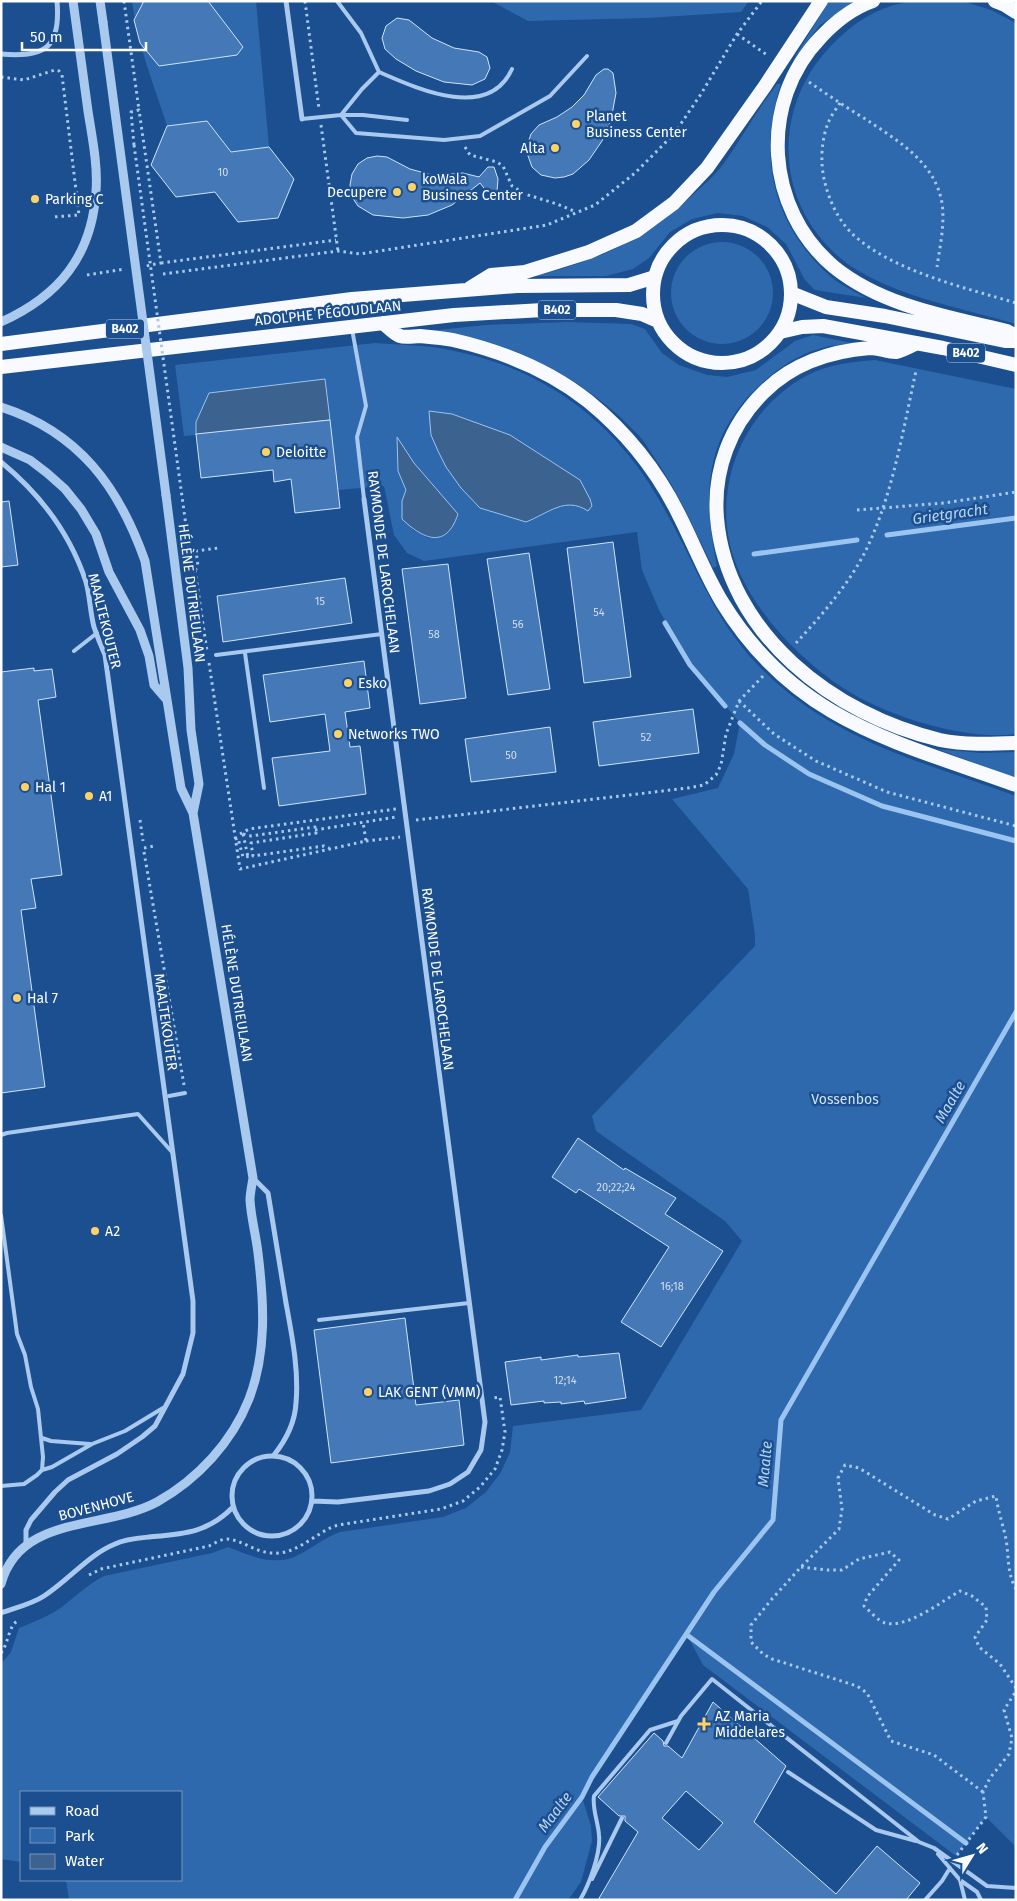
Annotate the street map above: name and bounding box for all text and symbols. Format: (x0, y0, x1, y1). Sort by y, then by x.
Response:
scale bar (22, 20, 146, 52)
text: 50 m (30, 28, 63, 46)
place label: Planet Business Center (586, 108, 687, 141)
marker: Planet Business Center (570, 118, 582, 130)
place label: Alta (520, 140, 545, 157)
marker: Alta (549, 142, 561, 154)
house number: 10 (218, 166, 228, 179)
place label: koWala Business Center (422, 171, 523, 204)
marker: koWala Business Center (406, 181, 418, 193)
place label: Decupere (327, 184, 387, 201)
marker: Decupere (391, 186, 403, 198)
place label: Parking C (45, 191, 104, 208)
marker: Parking C (29, 193, 41, 205)
street label: ADOLPHE PÉGOUDLAAN (254, 296, 402, 330)
road number: B402 (538, 300, 576, 320)
road number: B402 (106, 320, 144, 338)
road number: B402 (947, 343, 985, 362)
place label: Deloitte (276, 444, 326, 461)
marker: Deloitte (260, 446, 272, 458)
street label: RAYMONDE DE LAROCHELAAN (364, 470, 403, 654)
water label: Grietgracht (911, 500, 989, 528)
street label: HÉLÈNE DUTRIEULAAN (175, 523, 209, 663)
street label: MAALTEKOUTER (84, 572, 125, 671)
house number: 15 (315, 595, 326, 608)
house number: 54 (593, 606, 605, 619)
house number: 56 (512, 618, 524, 631)
house number: 58 (428, 628, 440, 641)
place label: Esko (358, 675, 387, 692)
marker: Esko (342, 677, 354, 689)
place label: Networks TWO (348, 726, 440, 743)
marker: Networks TWO (332, 728, 344, 740)
house number: 52 (641, 731, 651, 744)
house number: 50 (505, 749, 517, 762)
place label: Hal 1 (35, 779, 66, 796)
marker: Hal 1 (19, 781, 31, 793)
place label: A1 (99, 788, 112, 805)
marker: A1 (83, 790, 95, 802)
street label: RAYMONDE DE LAROCHELAAN (418, 887, 457, 1071)
street label: HÉLÈNE DUTRIEULAAN (217, 923, 257, 1063)
street label: MAALTEKOUTER (150, 973, 181, 1072)
place label: Hal 7 (27, 990, 58, 1007)
marker: Hal 7 (11, 992, 23, 1004)
water label: Maalte (931, 1077, 969, 1126)
park label: Vossenbos (811, 1091, 879, 1108)
house number: 20;22;24 (597, 1181, 636, 1194)
place label: A2 (105, 1223, 120, 1240)
marker: A2 (89, 1225, 101, 1237)
house number: 16;18 (660, 1280, 684, 1293)
house number: 12;14 (553, 1374, 577, 1387)
place label: LAK GENT (VMM) (378, 1384, 480, 1401)
marker: LAK GENT (VMM) (362, 1386, 374, 1398)
water label: Maalte (754, 1440, 776, 1488)
street label: BOVENHOVE (57, 1488, 136, 1525)
place label: AZ Maria Middelares (715, 1708, 785, 1741)
marker: AZ Maria Middelares (697, 1717, 711, 1731)
water label: Maalte (534, 1788, 576, 1836)
legend (20, 1791, 182, 1881)
text: Road (65, 1802, 100, 1820)
text: Park (65, 1827, 95, 1845)
north arrow (947, 1831, 997, 1881)
text: N (972, 1840, 992, 1857)
text: Water (65, 1852, 104, 1870)

